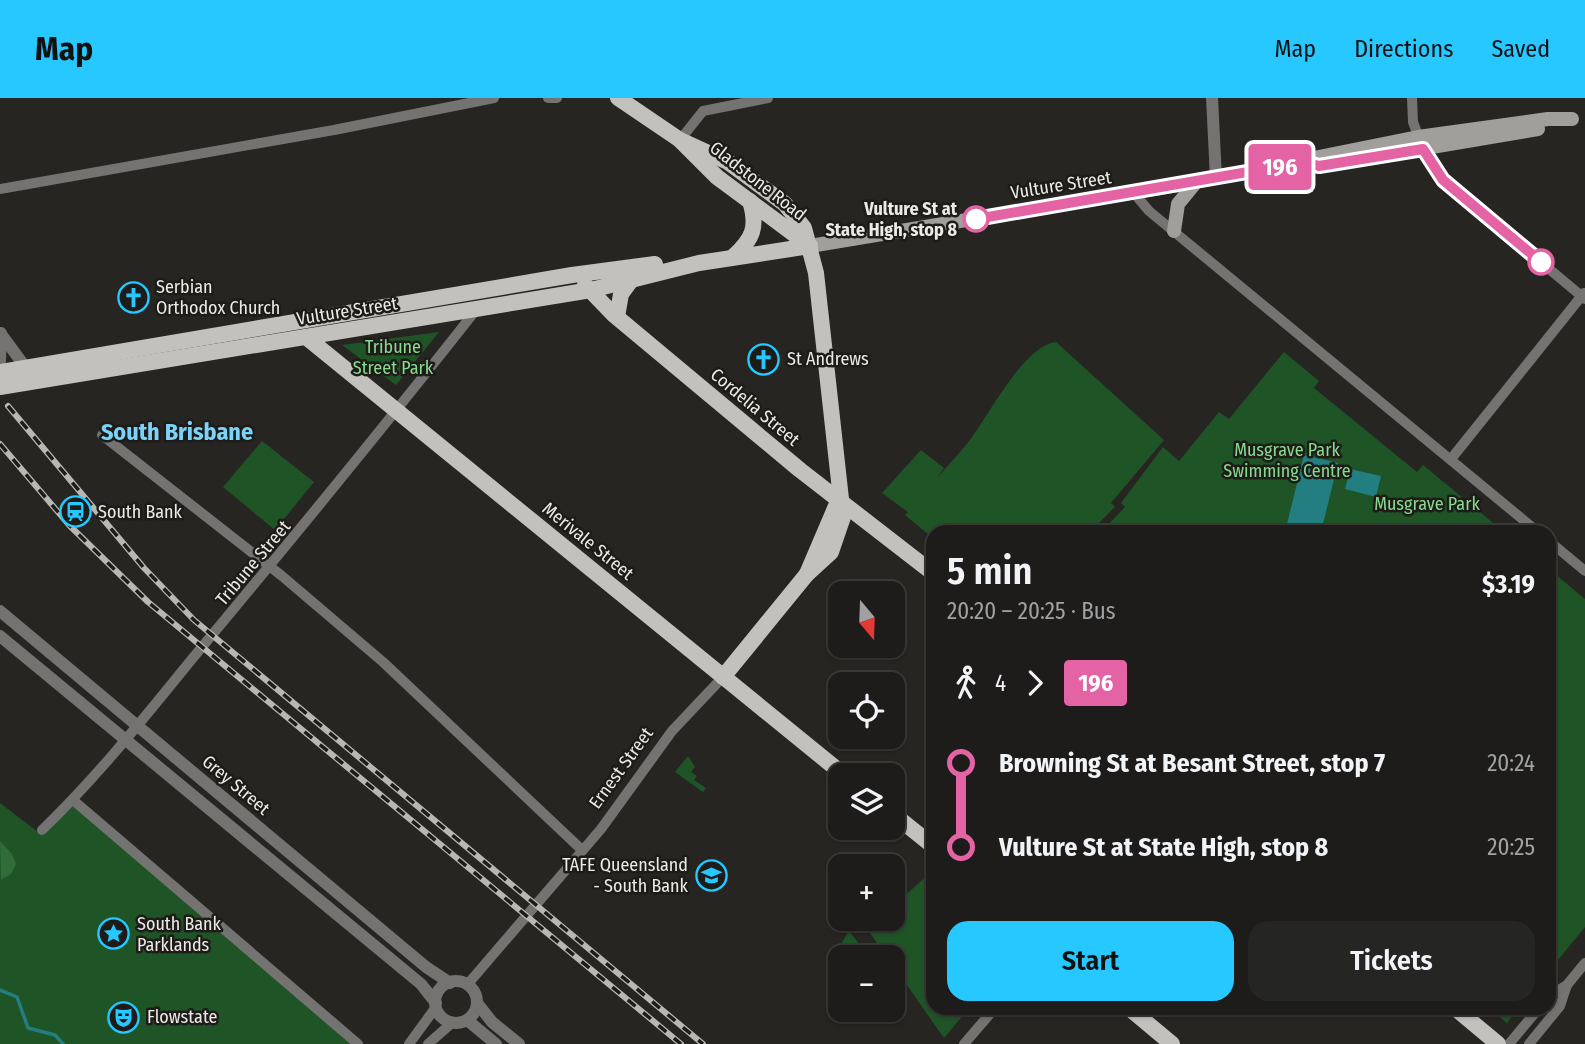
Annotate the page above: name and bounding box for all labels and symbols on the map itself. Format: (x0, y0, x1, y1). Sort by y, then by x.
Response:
street label: Gladstone Road (705, 137, 811, 225)
line badge: 196 (1240, 144, 1320, 190)
street label: Vulture Street (1009, 166, 1113, 204)
place label: Vulture St at State High, stop 8 (825, 198, 958, 241)
marker: Vulture St at State High, stop 8 (963, 206, 989, 232)
unlabelled marker (1528, 249, 1554, 275)
place label: Serbian Orthodox Church (156, 276, 280, 319)
church icon: Serbian Orthodox Church (116, 280, 150, 314)
street label: Vulture Street (295, 292, 399, 330)
park label: Tribune Street Park (353, 336, 434, 379)
church icon: St Andrews (747, 342, 781, 376)
place label: St Andrews (787, 348, 869, 370)
street label: Cordelia Street (706, 363, 804, 451)
district label: South Brisbane (101, 418, 253, 446)
park label: Musgrave Park Swimming Centre (1223, 439, 1351, 482)
park label: Musgrave Park (1374, 493, 1480, 515)
station icon: South Bank (58, 495, 92, 529)
street label: Merivale Street (538, 498, 638, 585)
place label: South Bank (98, 501, 183, 523)
street label: Tribune Street (211, 516, 295, 610)
north arrow (828, 581, 905, 658)
street label: Ernest Street (584, 723, 658, 813)
street label: Grey Street (198, 750, 274, 820)
place label: TAFE Queensland - South Bank (562, 854, 689, 897)
school or university icon: TAFE Queensland - South Bank (694, 858, 728, 892)
place label: South Bank Parklands (137, 913, 222, 956)
place icon: South Bank Parklands (97, 917, 131, 951)
theatre icon: Flowstate (107, 1000, 141, 1034)
place label: Flowstate (147, 1006, 218, 1028)

